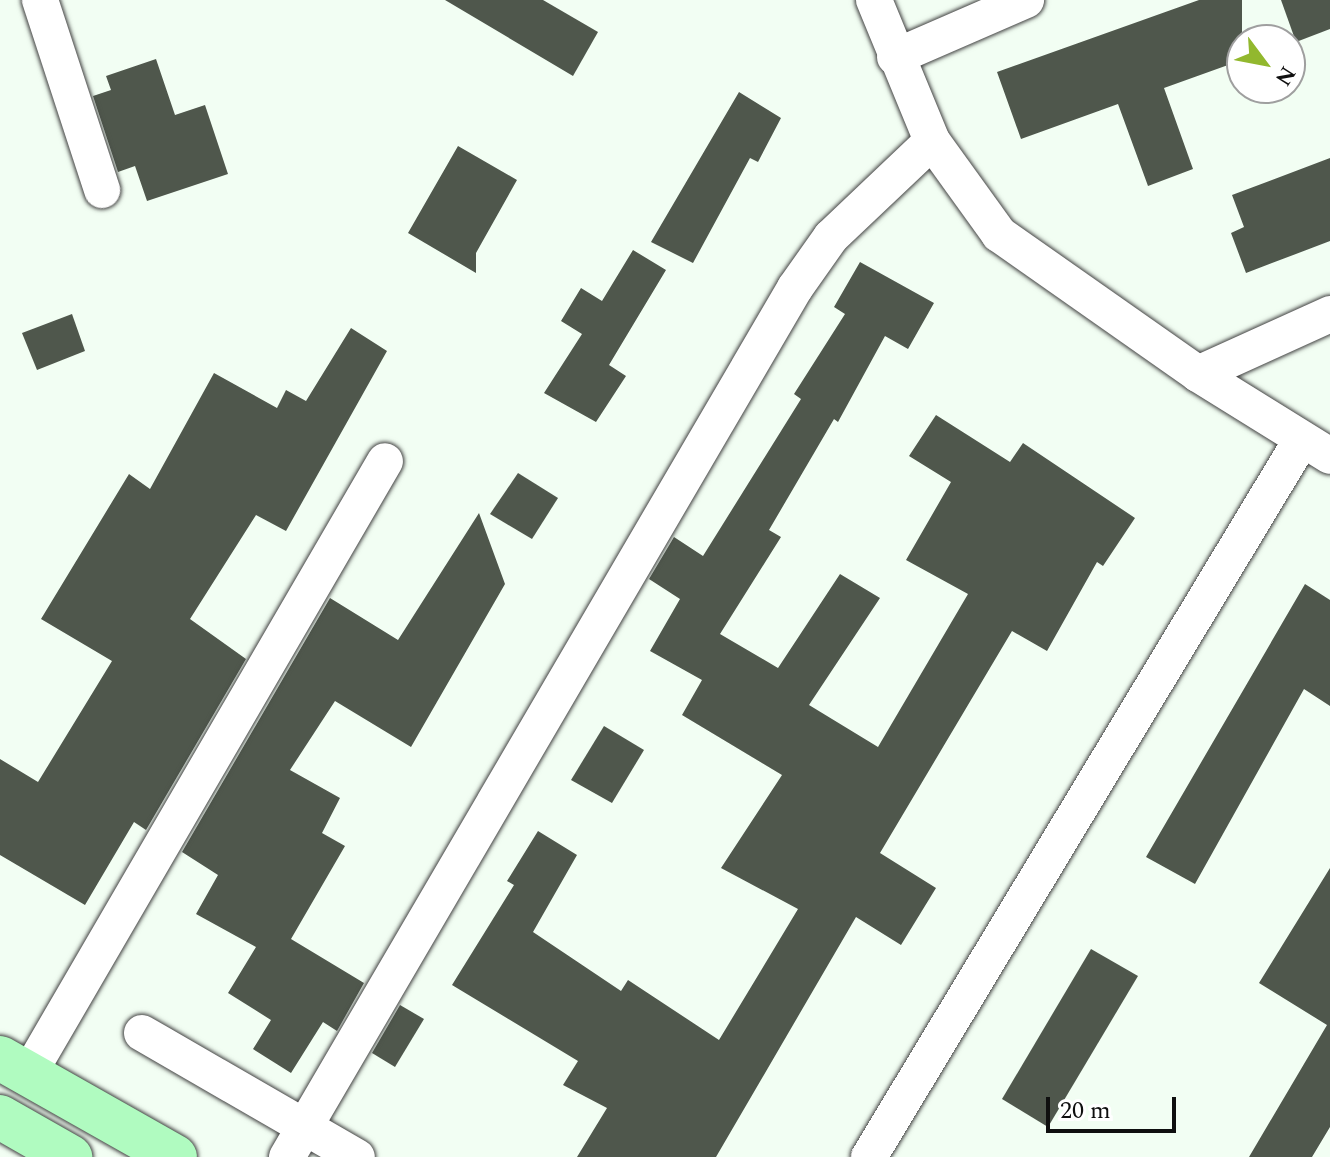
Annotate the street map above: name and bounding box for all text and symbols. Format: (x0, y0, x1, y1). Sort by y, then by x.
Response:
north arrow (1226, 24, 1306, 104)
text: N (1266, 60, 1304, 92)
scale bar (1050, 1081, 1180, 1131)
text: 20 m (1060, 1093, 1111, 1129)

